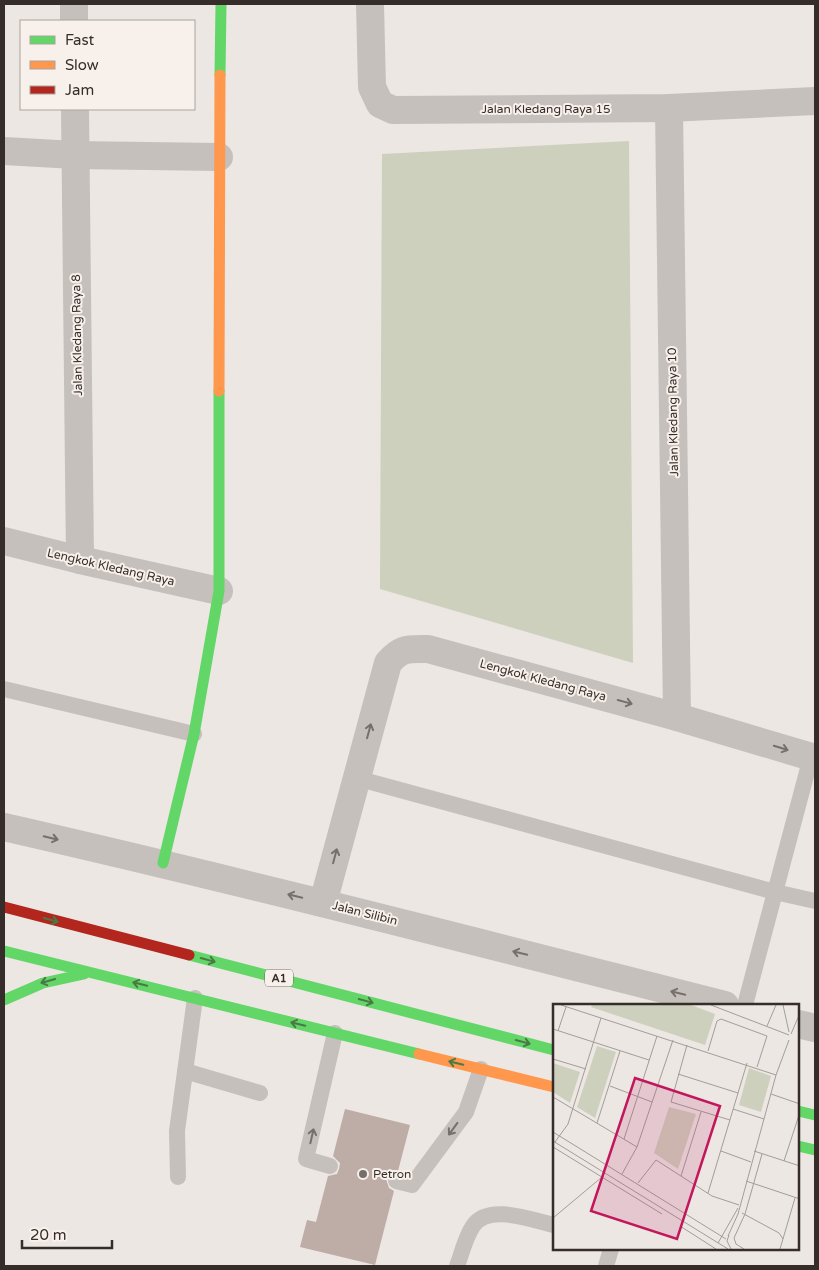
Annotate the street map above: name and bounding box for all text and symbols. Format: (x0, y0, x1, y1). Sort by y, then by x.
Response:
legend (20, 20, 195, 110)
text: Fast (65, 31, 95, 49)
text: Slow (65, 56, 99, 74)
text: Jam (65, 81, 94, 99)
street label: Jalan Kledang Raya 15 (481, 102, 611, 116)
street label: Jalan Kledang Raya 8 (69, 274, 85, 396)
street label: Jalan Kledang Raya 10 (665, 347, 681, 477)
street label: Lengkok Kledang Raya (46, 546, 176, 588)
street label: Lengkok Kledang Raya (478, 656, 608, 704)
one-way arrow (616, 698, 632, 708)
one-way arrow (365, 724, 374, 740)
one-way arrow (772, 744, 788, 754)
one-way arrow (43, 834, 59, 843)
one-way arrow (331, 848, 341, 864)
one-way arrow (287, 891, 303, 900)
street label: Jalan Silibin (331, 898, 399, 928)
one-way arrow (42, 915, 58, 925)
one-way arrow (513, 948, 529, 957)
one-way arrow (200, 956, 216, 965)
road number: A1 (265, 970, 293, 986)
one-way arrow (40, 977, 56, 987)
one-way arrow (133, 979, 149, 988)
one-way arrow (670, 988, 686, 997)
one-way arrow (357, 997, 373, 1006)
inset map (553, 1004, 799, 1250)
one-way arrow (290, 1019, 306, 1028)
one-way arrow (514, 1037, 530, 1047)
one-way arrow (448, 1058, 464, 1067)
one-way arrow (448, 1122, 459, 1135)
one-way arrow (308, 1129, 317, 1145)
place label: Petron (373, 1167, 411, 1181)
marker: Petron (357, 1168, 369, 1180)
scale bar (22, 1218, 112, 1250)
text: 20 m (30, 1226, 67, 1244)

